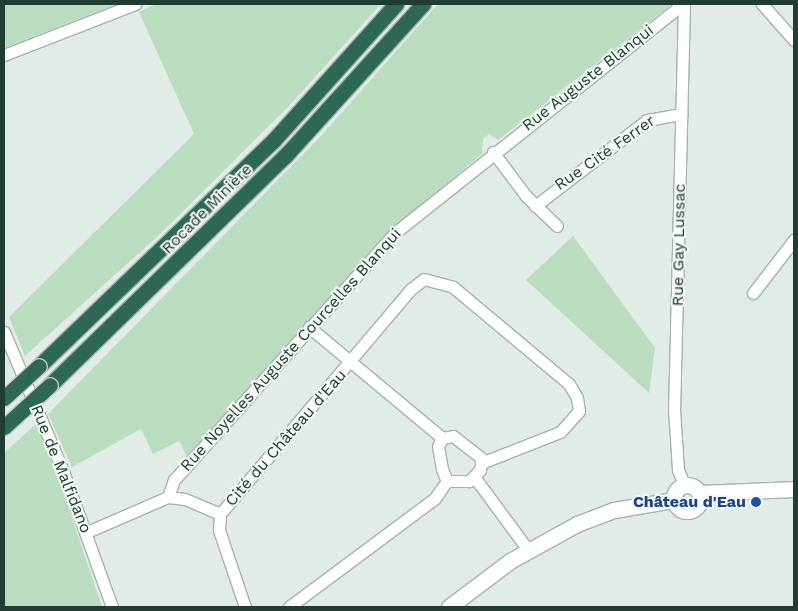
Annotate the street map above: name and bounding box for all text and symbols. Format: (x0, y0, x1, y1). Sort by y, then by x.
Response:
street label: Rue Auguste Blanqui (518, 21, 658, 135)
street label: Rue Cité Ferrer (551, 111, 659, 195)
street label: Rocade Minière (158, 160, 256, 258)
street label: Rue Gay Lussac (668, 183, 690, 307)
street label: Rue Noyelles Auguste Courcelles Blanqui (176, 224, 406, 476)
street label: Cité du Château d'Eau (221, 366, 351, 510)
street label: Rue de Malfidano (27, 402, 95, 536)
place label: Château d'Eau (633, 492, 746, 512)
marker: Château d'Eau (750, 496, 762, 508)

